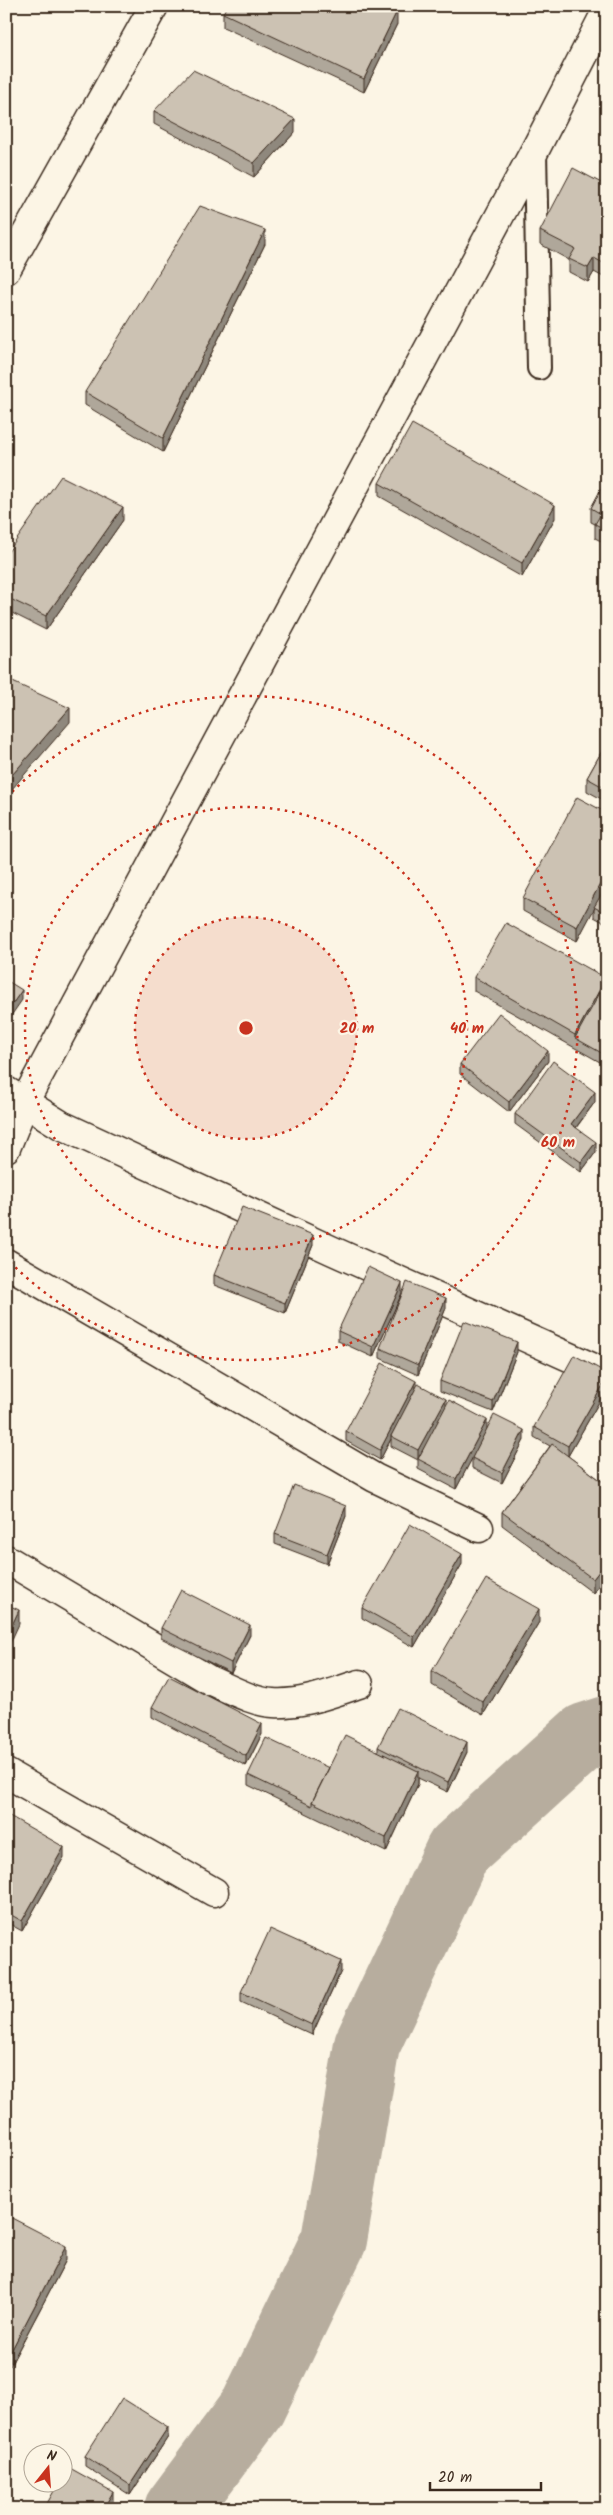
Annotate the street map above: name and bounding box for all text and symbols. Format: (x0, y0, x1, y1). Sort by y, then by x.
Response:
text: 20 m (340, 1017, 374, 1041)
text: 40 m (450, 1017, 484, 1041)
centre of rings (237, 1019, 255, 1037)
text: 60 m (541, 1131, 575, 1155)
north arrow (22, 2442, 72, 2492)
text: N (44, 2445, 59, 2468)
scale bar (430, 2460, 542, 2492)
text: 20 m (438, 2466, 472, 2490)

